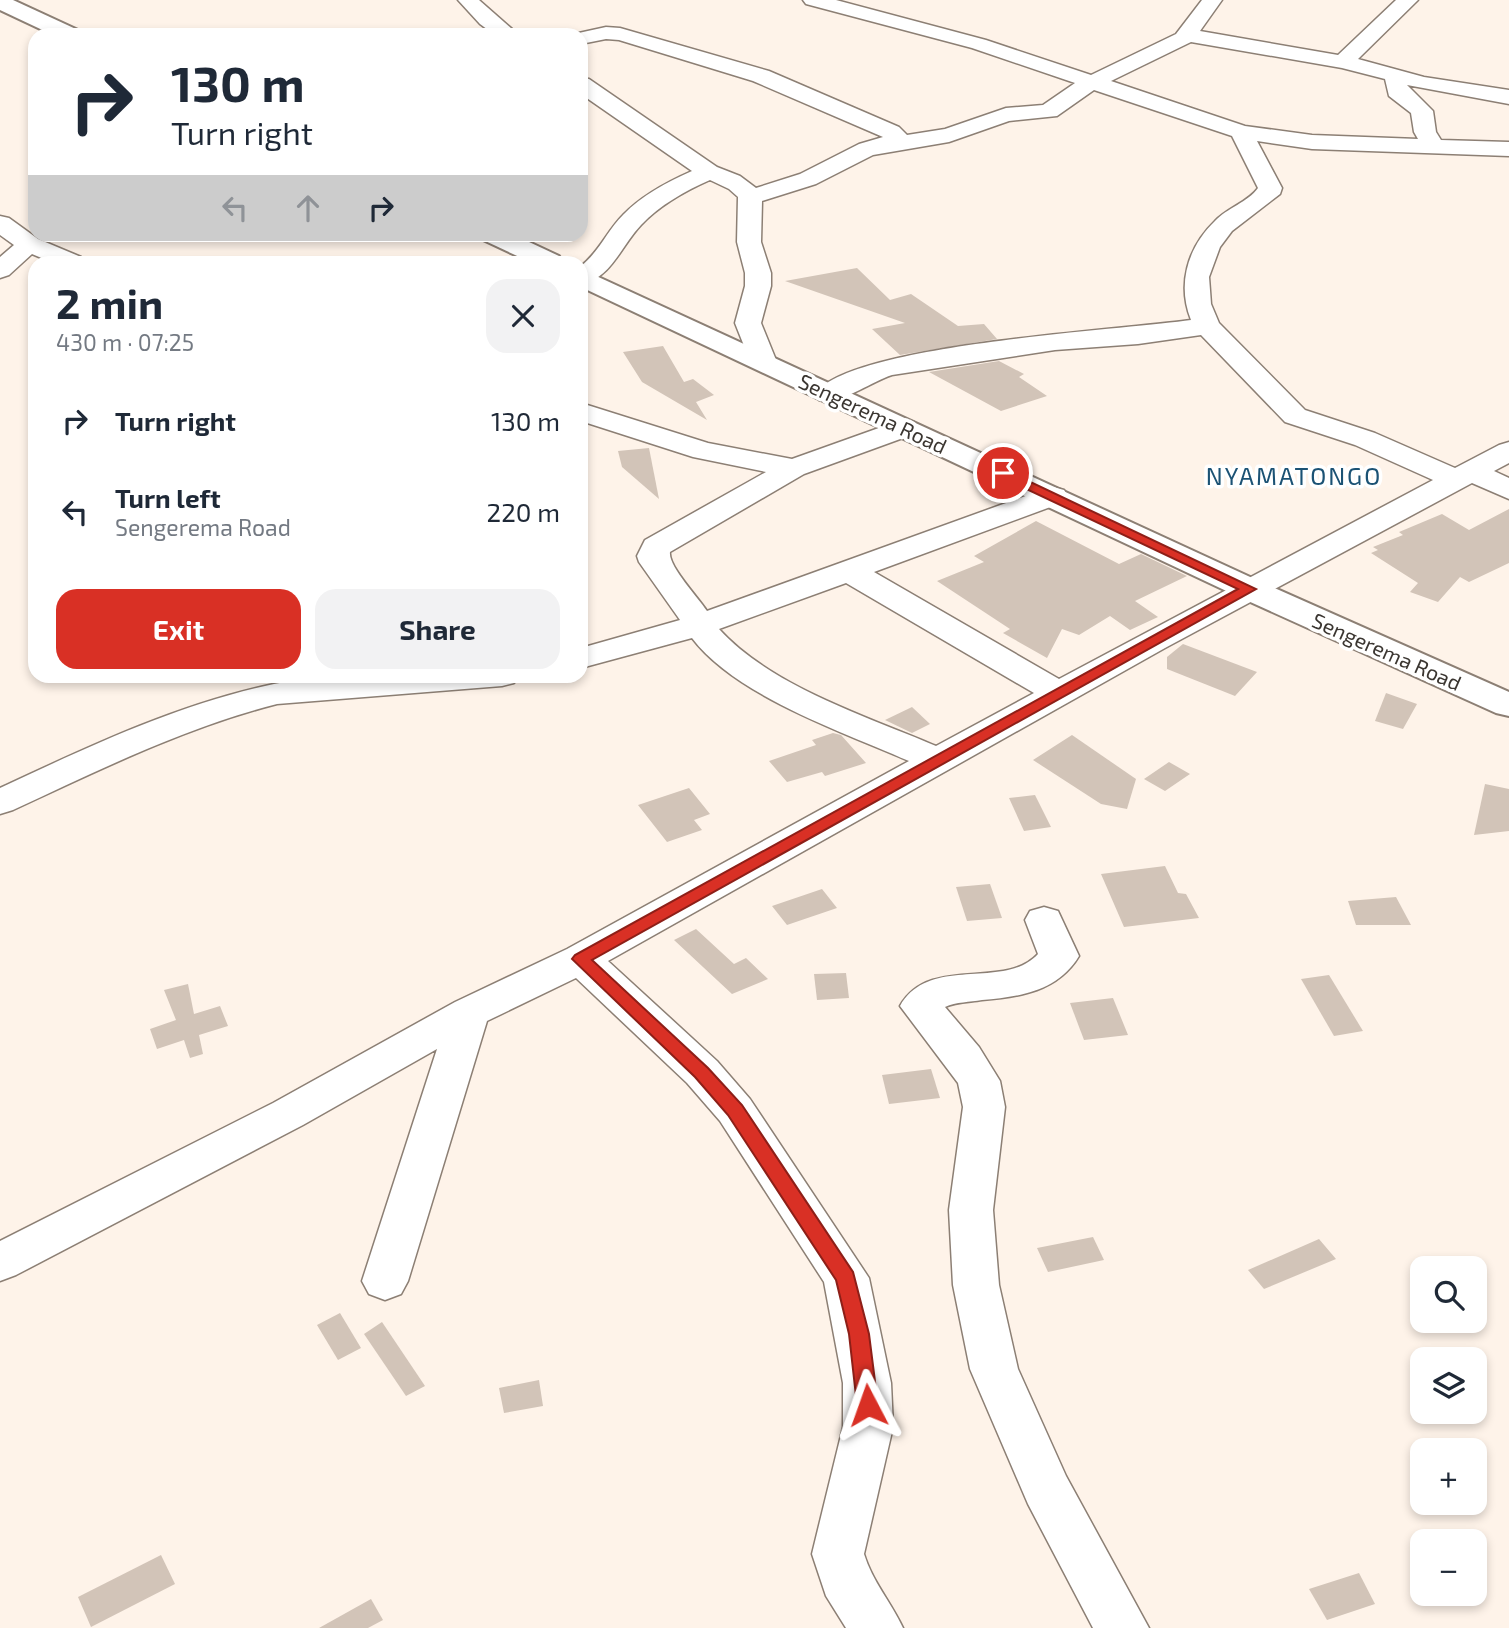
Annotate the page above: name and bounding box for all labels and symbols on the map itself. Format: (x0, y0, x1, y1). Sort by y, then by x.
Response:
street label: Sengerema Road (795, 368, 951, 458)
pin (973, 443, 1033, 503)
district label: NYAMATONGO (1206, 461, 1382, 490)
street label: Sengerema Road (1309, 607, 1465, 695)
position arrow (831, 1368, 905, 1442)

